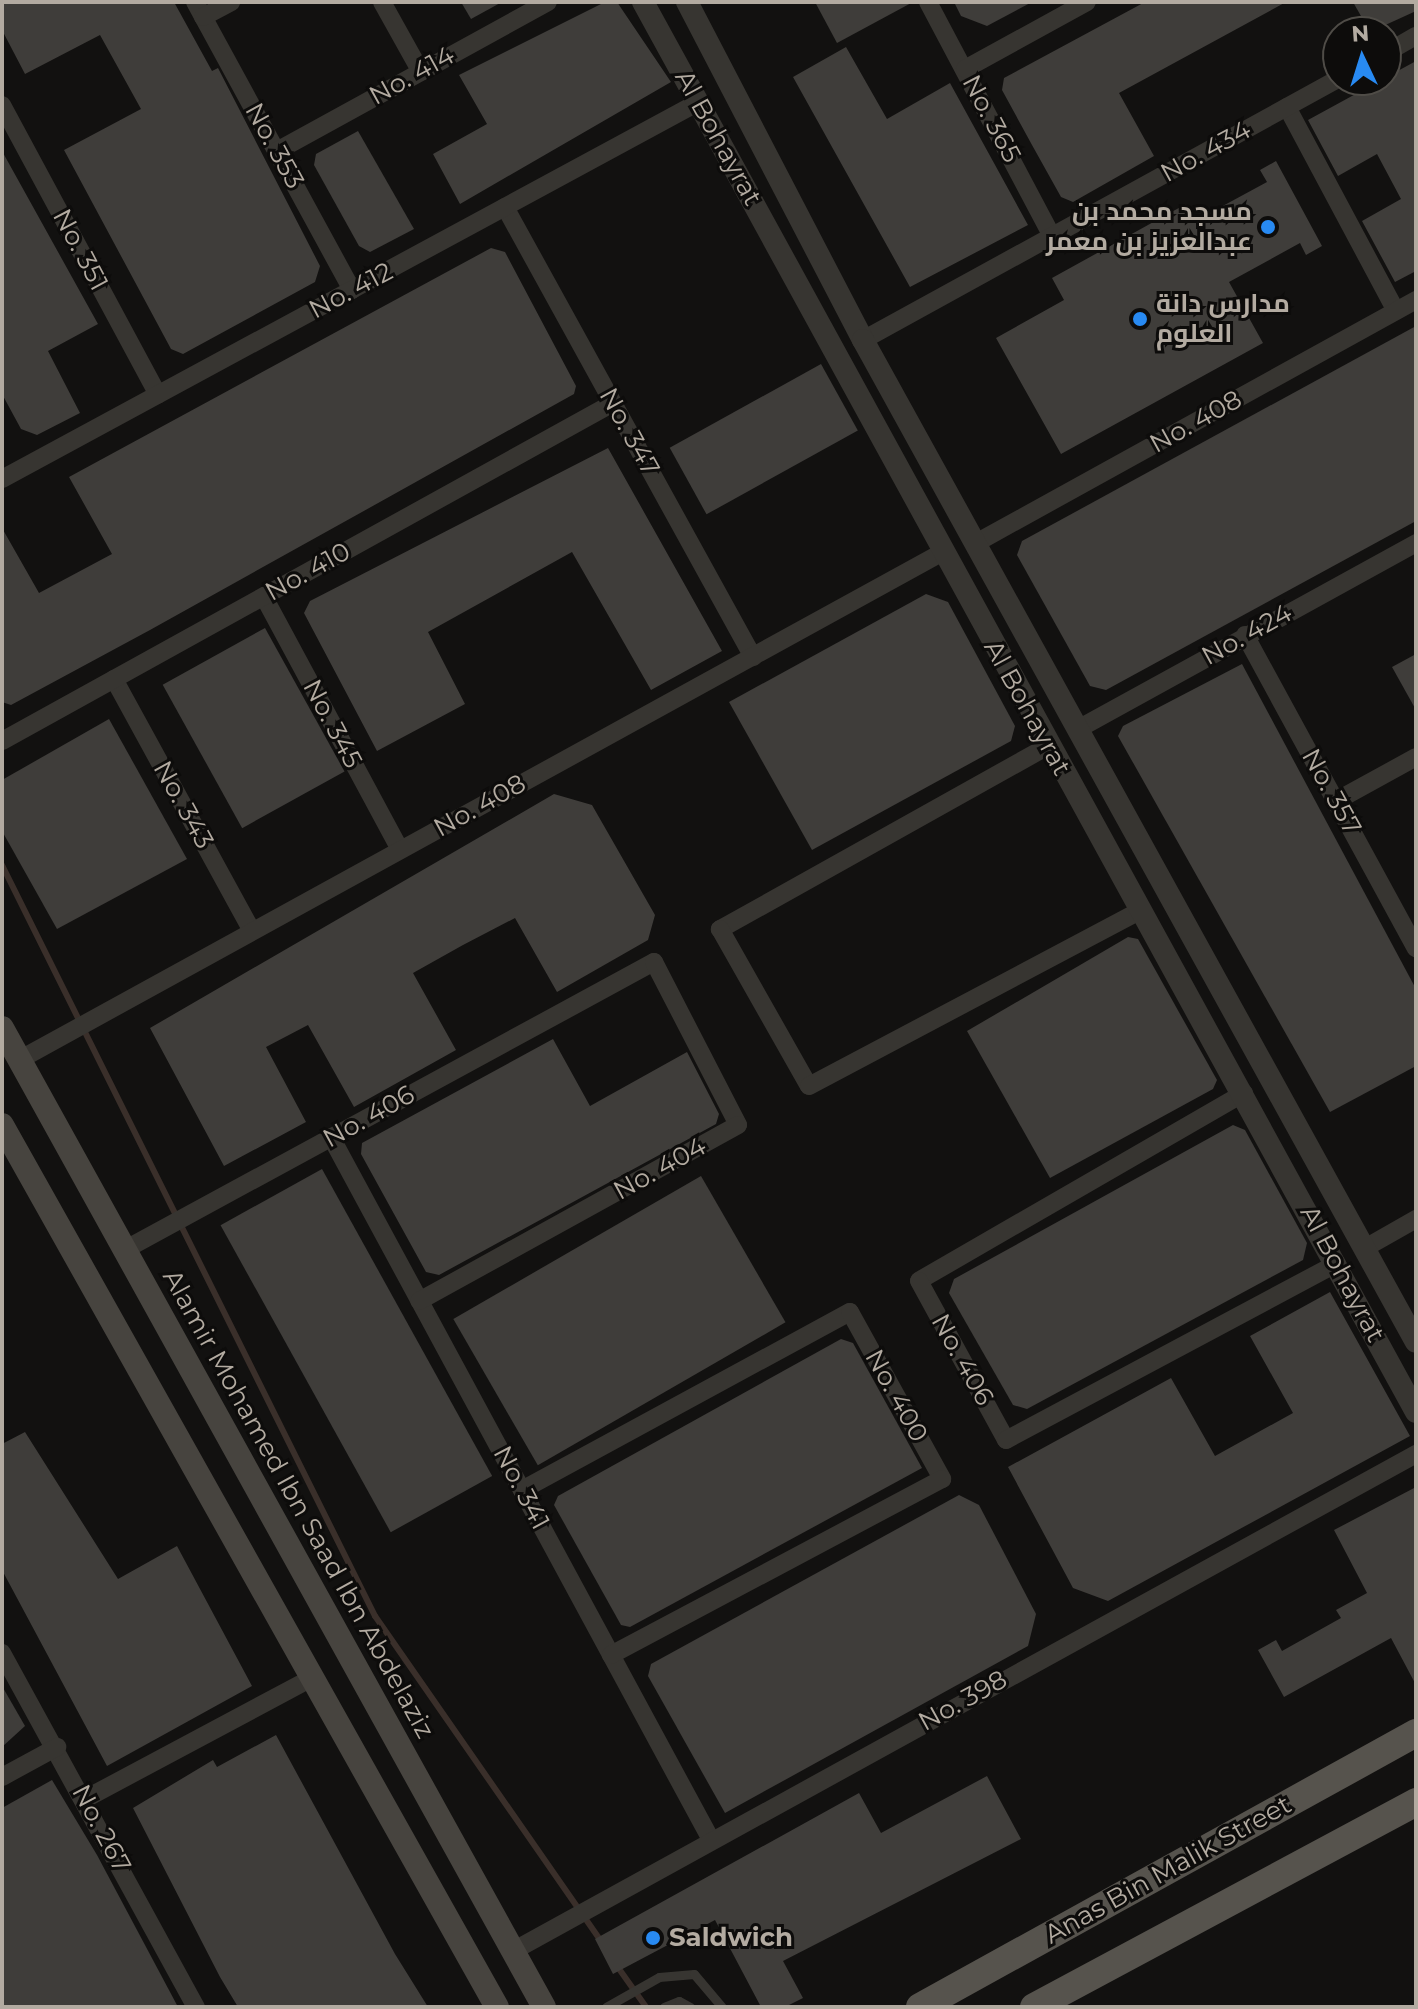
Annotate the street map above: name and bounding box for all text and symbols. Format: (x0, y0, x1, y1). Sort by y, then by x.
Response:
north arrow (1322, 16, 1402, 96)
text: N (1351, 19, 1370, 48)
street label: No. 414 (364, 40, 460, 112)
street label: Al Bohayrat (668, 65, 768, 211)
street label: No. 365 (955, 70, 1027, 168)
street label: No. 353 (238, 98, 310, 194)
street label: No. 434 (1156, 115, 1256, 189)
place label: مسجد محمد بن عبدالعزيز بن معمر (1046, 196, 1252, 258)
street label: No. 351 (46, 204, 114, 296)
marker: مسجد محمد بن عبدالعزيز بن معمر (1259, 218, 1277, 236)
street label: No. 412 (304, 256, 398, 326)
place label: مدارس دانة العلوم (1156, 288, 1290, 350)
marker: مدارس دانة العلوم (1131, 310, 1149, 328)
street label: No. 347 (592, 383, 666, 481)
street label: No. 408 (1145, 384, 1247, 460)
street label: No. 410 (260, 536, 356, 608)
street label: No. 424 (1197, 598, 1297, 672)
street label: Al Bohayrat (977, 635, 1077, 781)
street label: No. 345 (296, 674, 368, 774)
street label: No. 357 (1295, 744, 1367, 840)
street label: No. 343 (146, 756, 220, 854)
street label: No. 408 (429, 768, 531, 844)
street label: No. 406 (318, 1079, 420, 1155)
street label: No. 404 (608, 1131, 712, 1207)
street label: Al Bohayrat (1293, 1200, 1391, 1348)
street label: Alamir Mohamed Ibn Saad Ibn Abdelaziz (156, 1264, 440, 1744)
street label: No. 406 (924, 1309, 1000, 1411)
street label: No. 400 (858, 1344, 934, 1448)
street label: No. 341 (486, 1441, 556, 1535)
street label: No. 398 (913, 1664, 1013, 1738)
street label: No. 267 (65, 1780, 137, 1878)
street label: Anas Bin Malik Street (1039, 1789, 1297, 1951)
place label: Saldwich (669, 1922, 793, 1954)
marker: Saldwich (644, 1929, 662, 1947)

